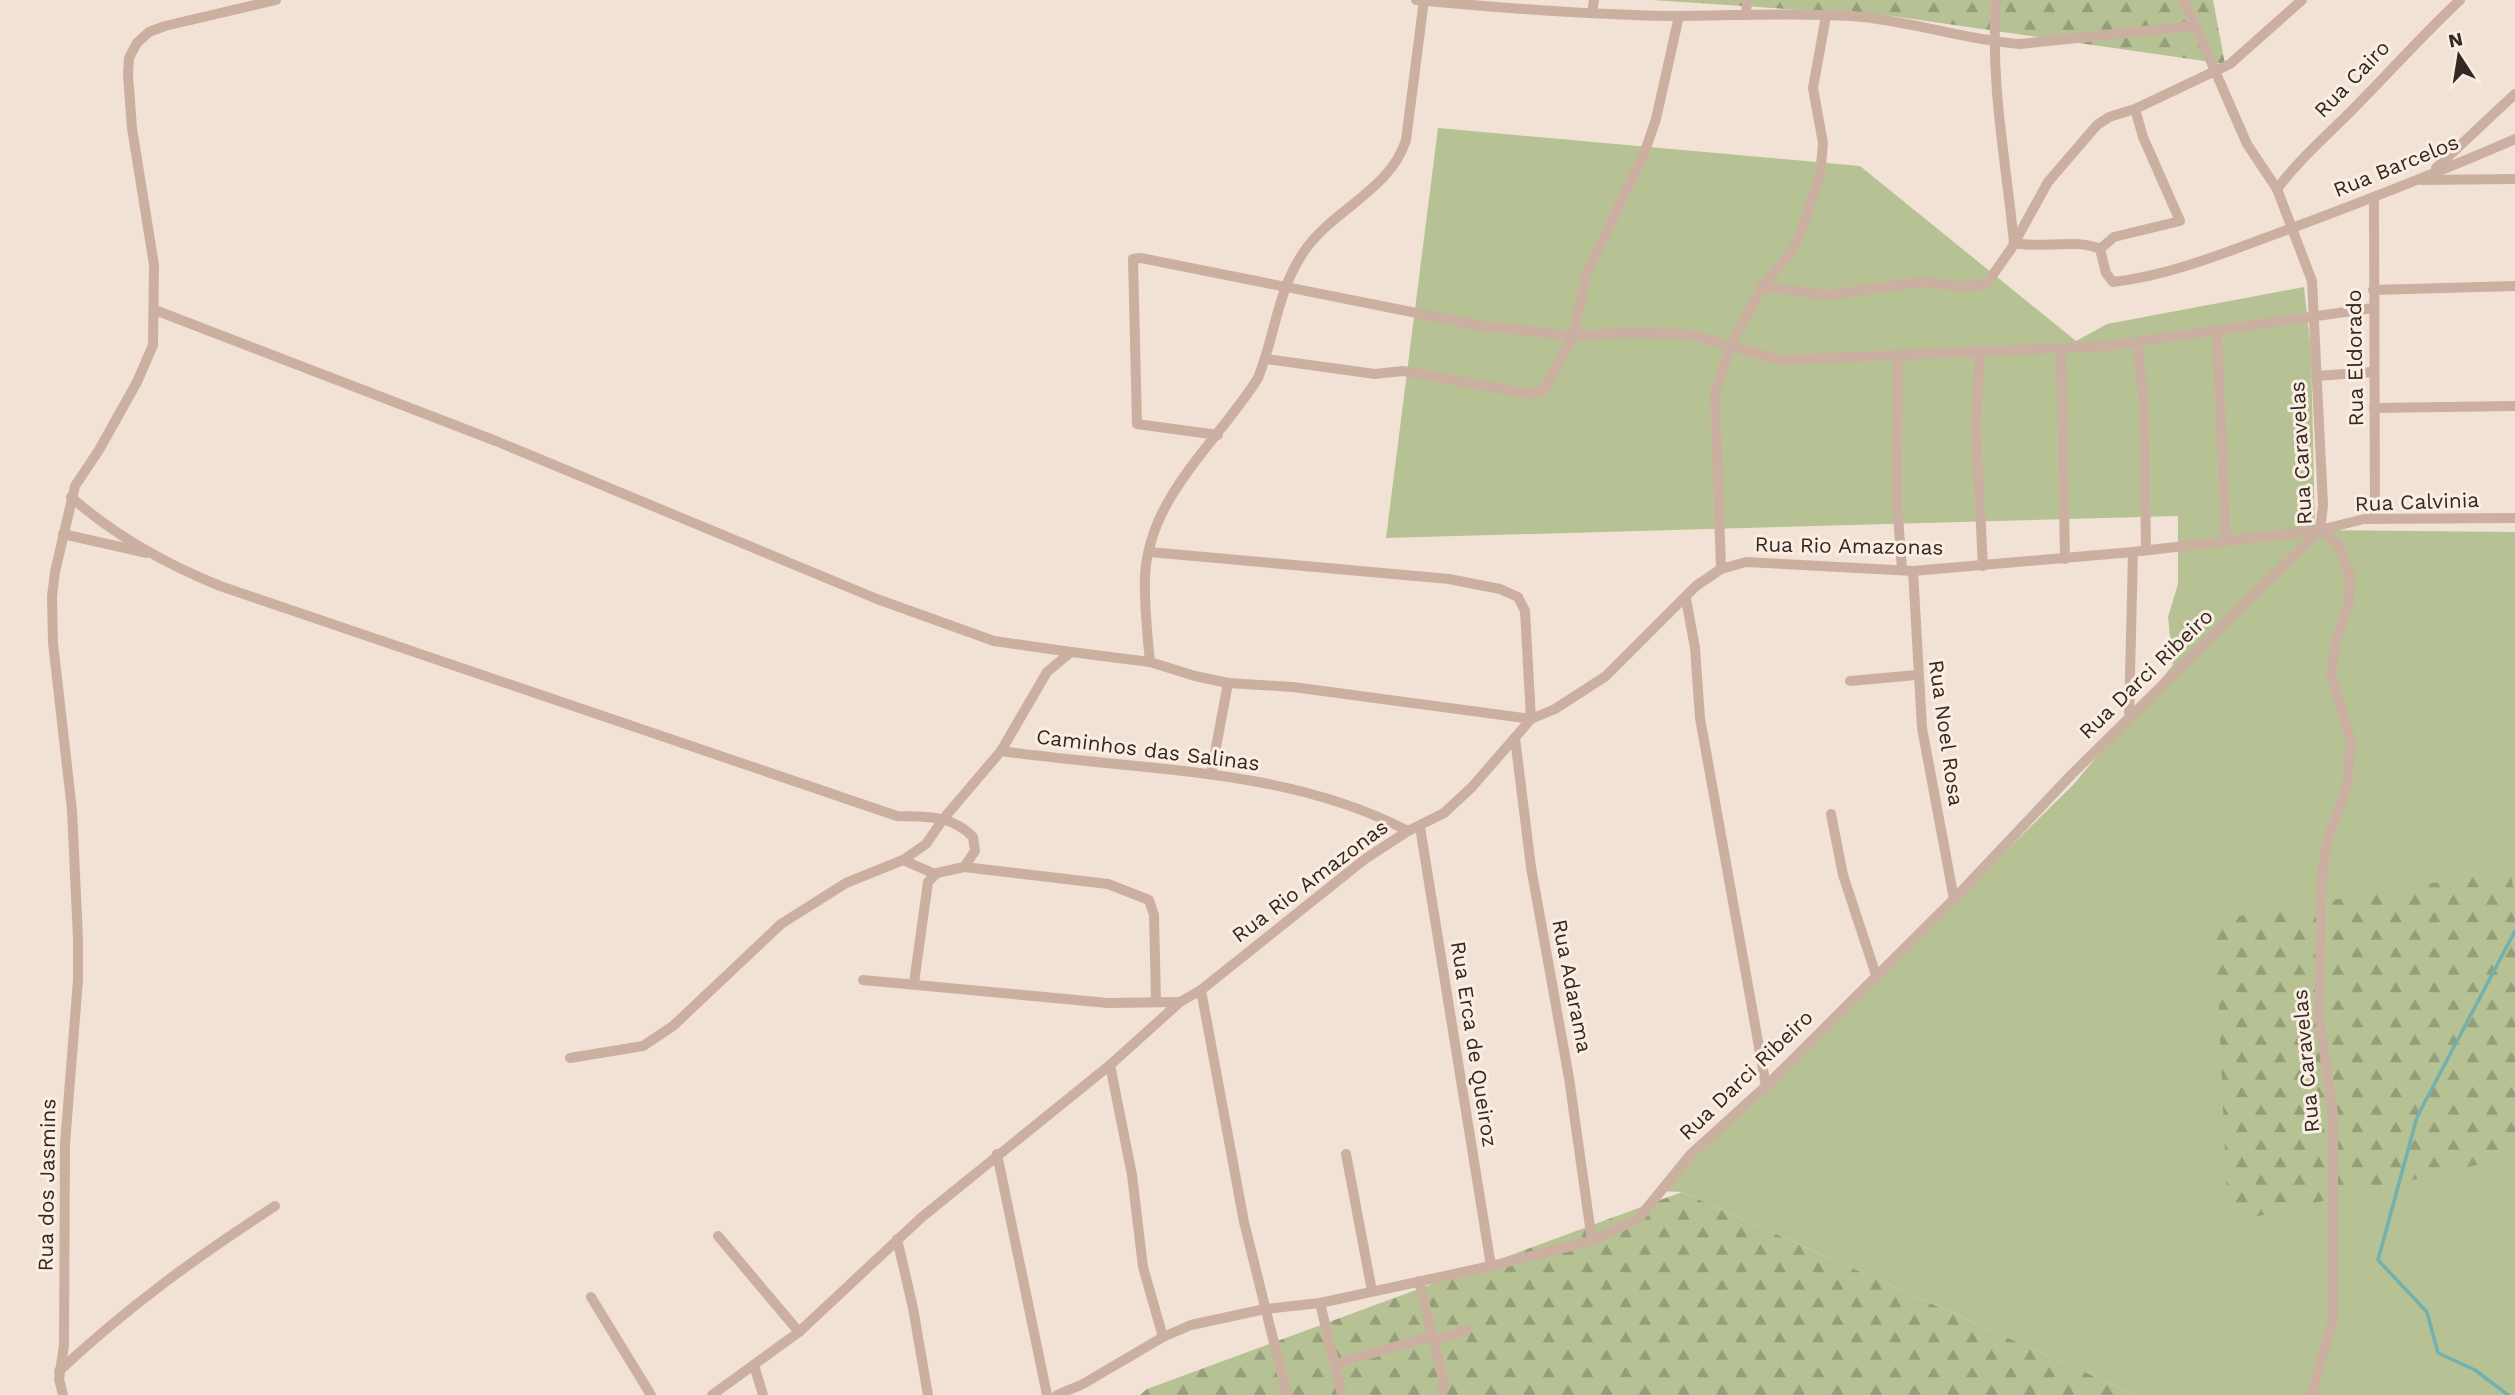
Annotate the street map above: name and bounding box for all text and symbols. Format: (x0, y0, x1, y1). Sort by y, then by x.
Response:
north arrow (2424, 21, 2494, 91)
text: N (2446, 27, 2465, 53)
street label: Rua Cairo (2309, 35, 2395, 123)
street label: Rua Barcelos (2329, 129, 2462, 202)
street label: Rua Eldorado (2341, 289, 2368, 427)
street label: Rua Caravelas (2284, 381, 2317, 525)
street label: Rua Calvinia (2354, 487, 2480, 516)
street label: Rua Rio Amazonas (1754, 531, 1944, 560)
street label: Rua Darci Ribeiro (2074, 603, 2218, 744)
street label: Rua Noel Rosa (1924, 658, 1969, 808)
street label: Caminhos das Salinas (1035, 723, 1261, 776)
street label: Rua Rio Amazonas (1227, 814, 1393, 947)
street label: Rua Adarama (1547, 917, 1598, 1055)
street label: Rua Erca de Queiroz (1446, 939, 1503, 1149)
street label: Rua Caravelas (2287, 988, 2324, 1134)
street label: Rua Darci Ribeiro (1674, 1004, 1818, 1145)
street label: Rua dos Jasmins (32, 1098, 61, 1272)

